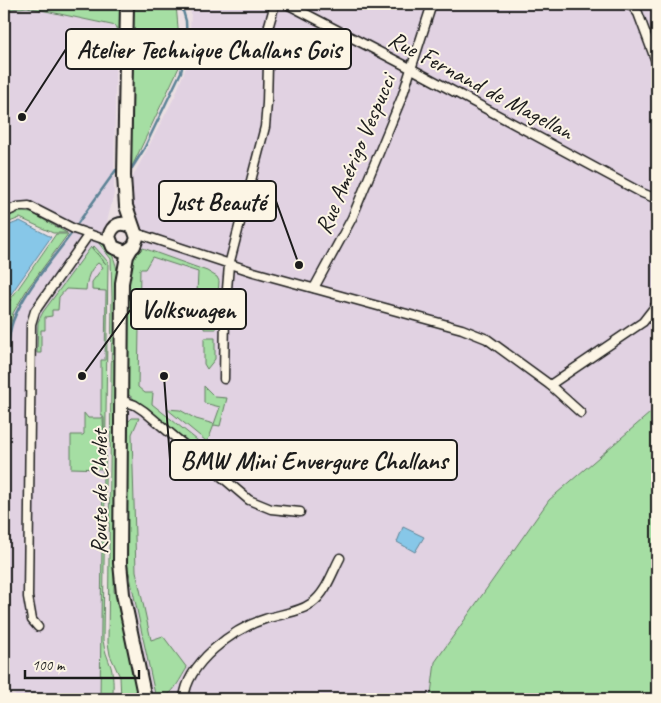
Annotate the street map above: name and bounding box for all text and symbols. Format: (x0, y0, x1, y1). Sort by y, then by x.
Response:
street label: Rue Fernand de Magellan (384, 24, 580, 147)
callout: Atelier Technique Challans Gois (66, 29, 351, 69)
text: Atelier Technique Challans Gois (77, 34, 343, 66)
street label: Rue Amérigo Vespucci (308, 67, 403, 238)
callout: Just Beauté (159, 181, 276, 221)
text: Just Beauté (166, 186, 269, 218)
callout: Volkswagen (131, 289, 246, 329)
text: Volkswagen (140, 294, 237, 326)
street label: Route de Cholet (84, 427, 114, 555)
callout: BMW Mini Envergure Challans (170, 440, 457, 480)
text: BMW Mini Envergure Challans (181, 445, 450, 477)
scale bar (25, 648, 139, 680)
text: 100 m (32, 656, 66, 675)

